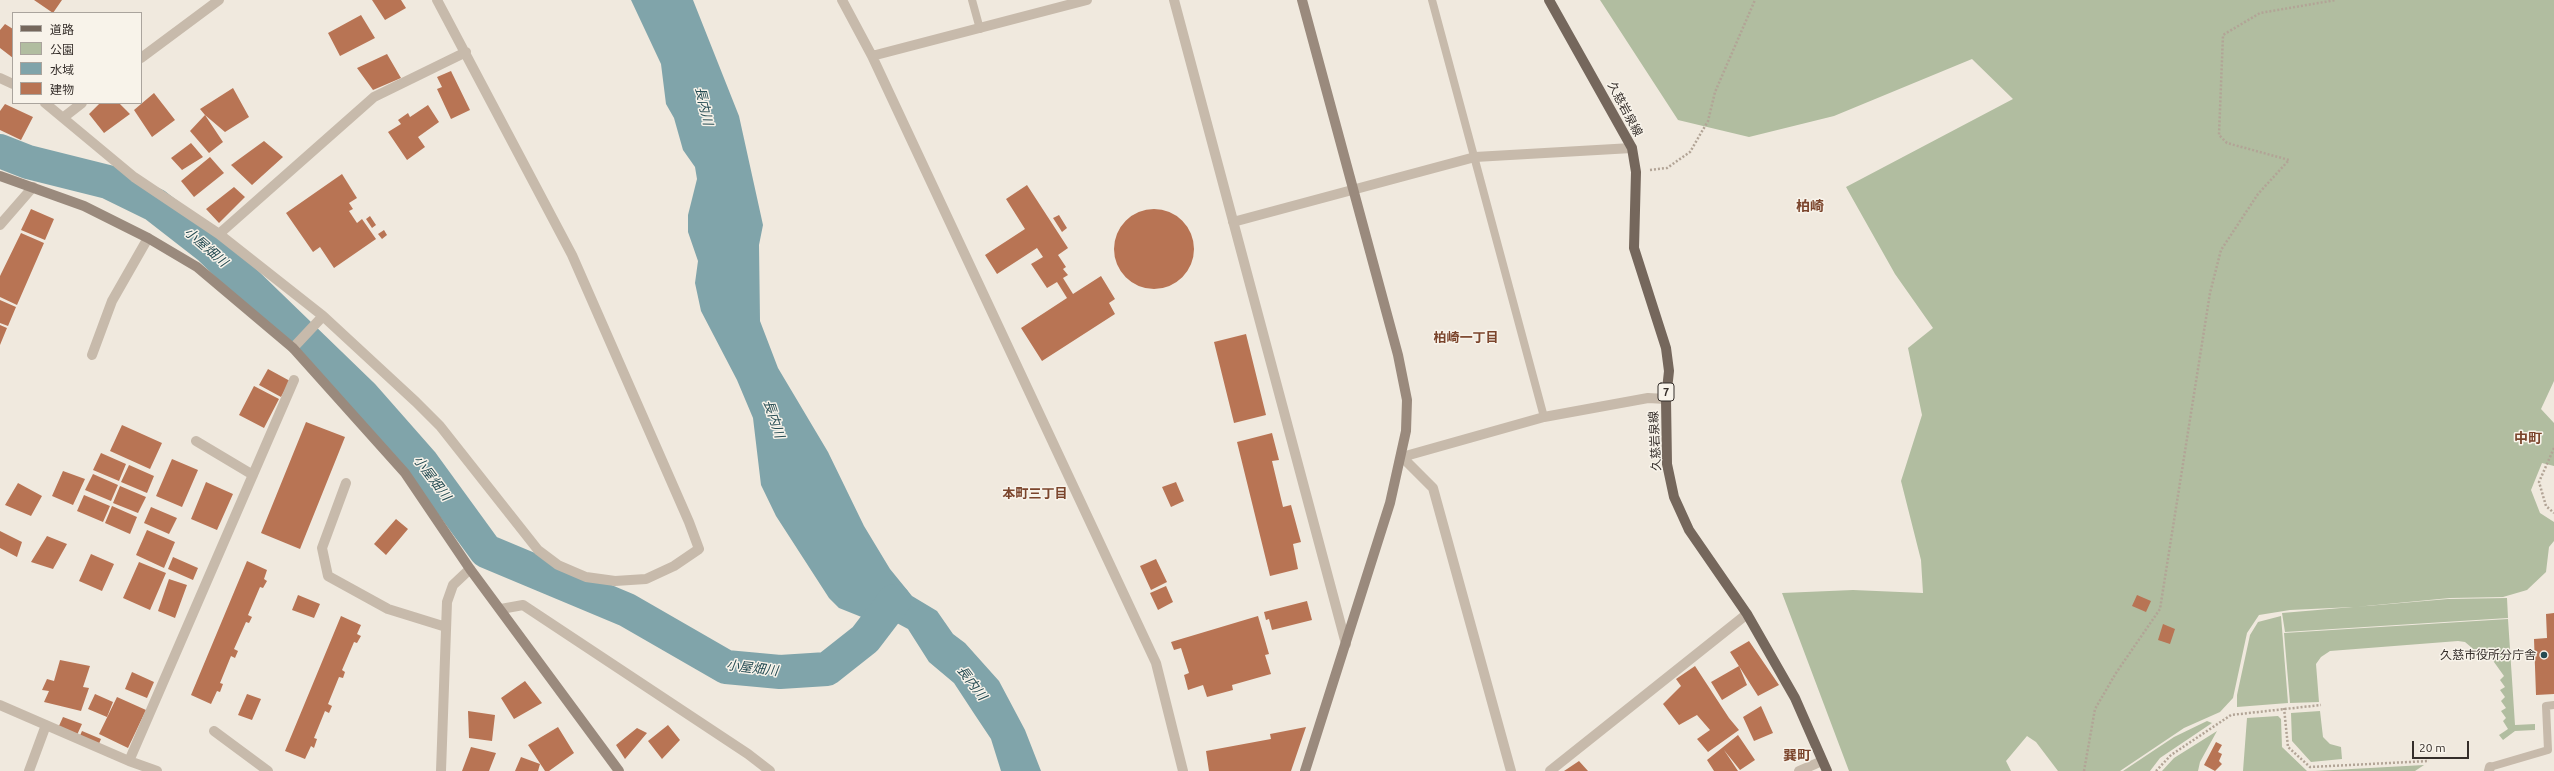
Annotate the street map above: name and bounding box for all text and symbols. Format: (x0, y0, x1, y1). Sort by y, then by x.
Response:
legend (12, 12, 142, 104)
text: 道路 (50, 23, 74, 36)
text: 公園 (50, 43, 74, 56)
text: 水域 (50, 63, 74, 76)
street label: 久慈岩泉線 (1605, 79, 1645, 139)
text: 建物 (50, 83, 74, 96)
water label: 長内川 (692, 85, 716, 127)
district label: 柏崎 (1796, 198, 1824, 214)
water label: 小屋畑川 (181, 224, 231, 270)
district label: 柏崎一丁目 (1434, 330, 1498, 346)
road number: 7 (1658, 383, 1674, 401)
water label: 長内川 (761, 398, 787, 440)
street label: 久慈岩泉線 (1646, 411, 1664, 471)
district label: 中町 (2514, 430, 2542, 446)
water label: 小屋畑川 (410, 453, 454, 503)
district label: 本町三丁目 (1003, 486, 1067, 502)
place label: 久慈市役所分庁舎 (2440, 648, 2536, 662)
marker: 久慈市役所分庁舎 (2539, 650, 2549, 660)
water label: 小屋畑川 (725, 657, 779, 679)
water label: 長内川 (954, 663, 990, 703)
scale bar (2414, 733, 2471, 759)
text: 20 m (2419, 741, 2446, 754)
district label: 巽町 (1783, 747, 1811, 763)

